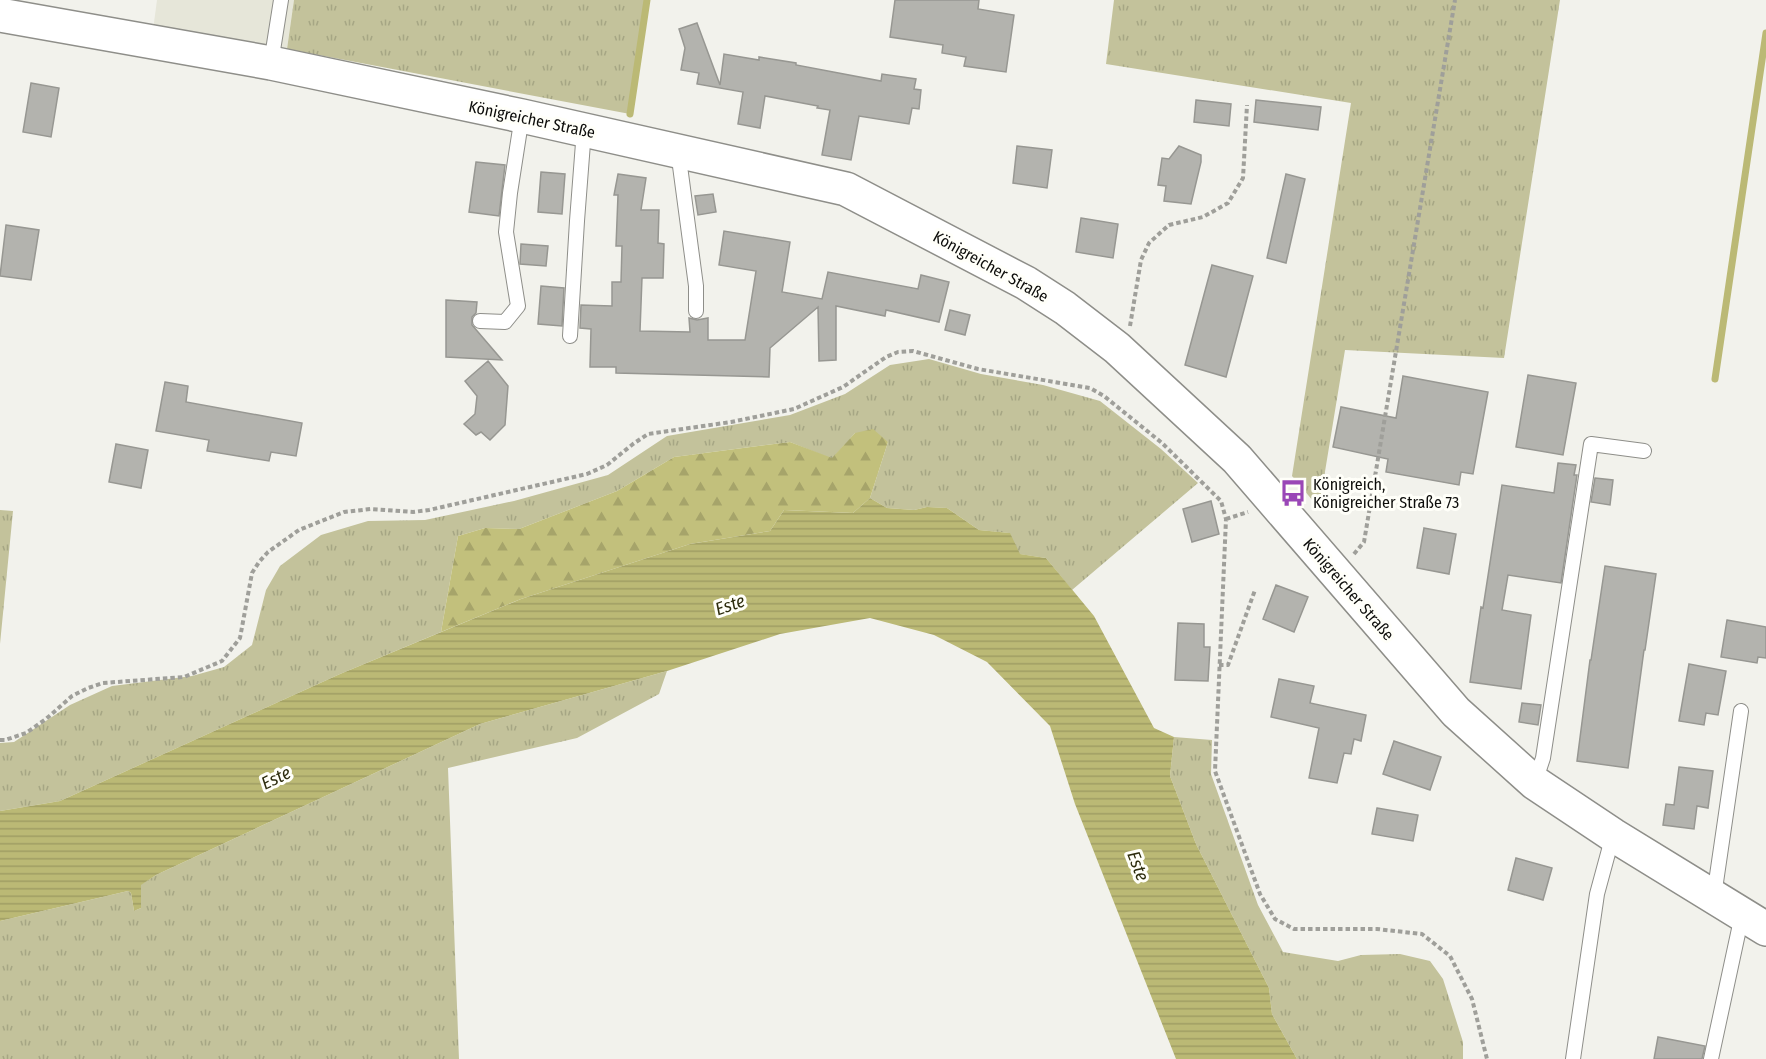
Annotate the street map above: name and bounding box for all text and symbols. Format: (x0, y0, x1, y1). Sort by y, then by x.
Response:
street label: Königreicher Straße (467, 97, 597, 142)
street label: Königreicher Straße (930, 227, 1052, 306)
place label: Königreich, Königreicher Straße 73 (1313, 475, 1459, 512)
bus stop icon: Königreich, Königreicher Straße 73 (1278, 478, 1308, 508)
street label: Königreicher Straße (1299, 534, 1398, 644)
water label: Este (712, 590, 748, 620)
water label: Este (258, 761, 295, 794)
water label: Este (1122, 848, 1154, 884)

